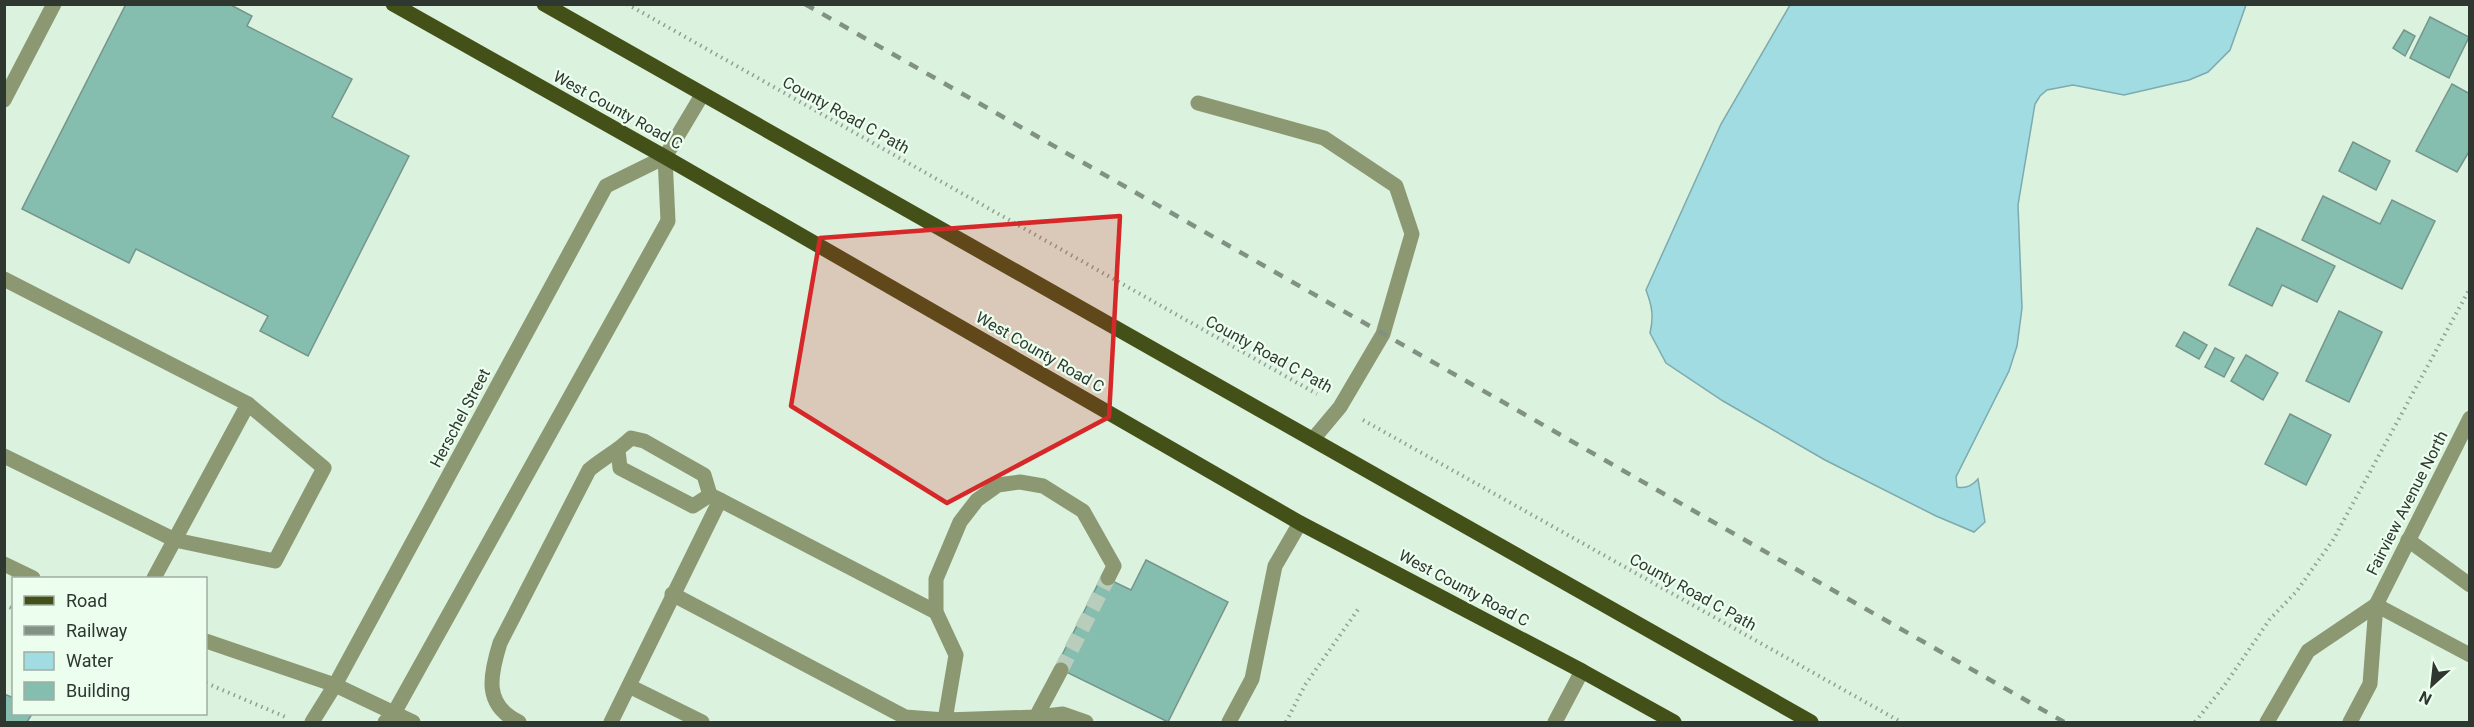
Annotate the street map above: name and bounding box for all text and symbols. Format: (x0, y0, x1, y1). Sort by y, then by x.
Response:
street label: West County Road C (550, 67, 686, 153)
street label: County Road C Path (779, 72, 913, 158)
street label: West County Road C (972, 308, 1108, 396)
street label: County Road C Path (1202, 311, 1336, 397)
street label: Herschel Street (426, 365, 494, 471)
street label: Fairview Avenue North (2362, 428, 2452, 578)
street label: West County Road C (1396, 546, 1532, 630)
street label: County Road C Path (1626, 549, 1760, 635)
legend (12, 577, 207, 715)
text: Road (66, 590, 107, 611)
text: Railway (66, 620, 128, 641)
text: Water (66, 650, 113, 671)
north arrow (2402, 655, 2462, 715)
text: Building (66, 680, 130, 701)
text: N (2416, 687, 2435, 709)

